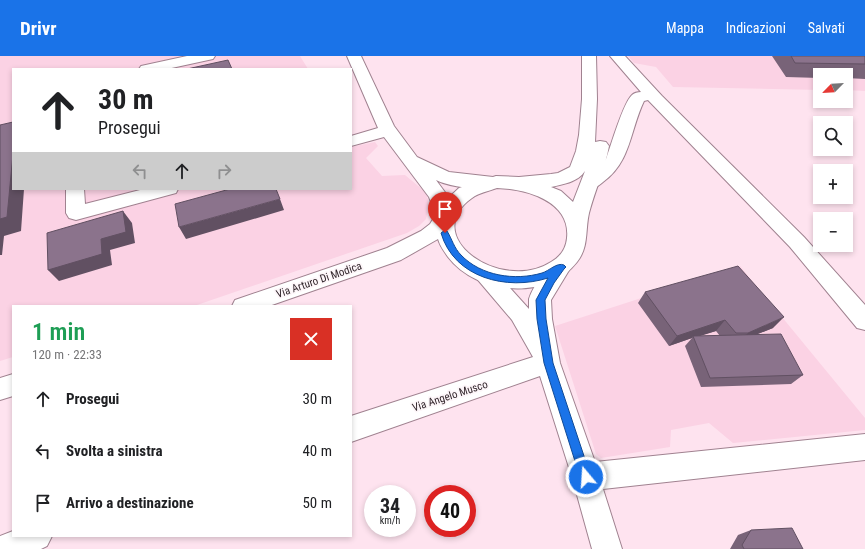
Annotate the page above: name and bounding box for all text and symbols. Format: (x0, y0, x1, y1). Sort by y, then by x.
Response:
text: Drivr (20, 17, 57, 40)
text: Mappa (666, 20, 704, 36)
text: Indicazioni (726, 20, 786, 36)
text: Salvati (808, 20, 845, 36)
north arrow (813, 68, 853, 108)
map controls (813, 68, 853, 252)
text: 30 m (98, 83, 154, 116)
icon: ahead (32, 84, 84, 136)
button: search (813, 116, 853, 156)
text: Prosegui (98, 117, 161, 138)
icon: left (129, 160, 151, 182)
icon: ahead (171, 160, 193, 182)
icon: right (213, 160, 235, 182)
button: + (813, 164, 853, 204)
pin (428, 192, 462, 233)
icon: arrive (434, 198, 456, 220)
button: − (813, 212, 853, 252)
street label: Via Arturo Di Modica (274, 259, 364, 301)
text: 1 min (32, 318, 85, 346)
button: close (290, 318, 332, 360)
text: 120 m · 22:33 (32, 347, 102, 362)
street label: Via Angelo Musco (411, 378, 490, 414)
icon: ahead (32, 388, 54, 410)
text: Prosegui (66, 390, 119, 408)
text: 30 m (302, 390, 332, 408)
icon: left (32, 440, 54, 462)
text: Svolta a sinistra (66, 442, 163, 460)
text: 40 m (302, 442, 332, 460)
position arrow (565, 456, 607, 498)
speed limit sign: 40 (424, 485, 476, 537)
icon: arrive (32, 492, 54, 514)
text: Arrivo a destinazione (66, 494, 194, 512)
text: 50 m (302, 494, 332, 512)
text: 34 (380, 494, 400, 518)
text: km/h (380, 515, 400, 526)

